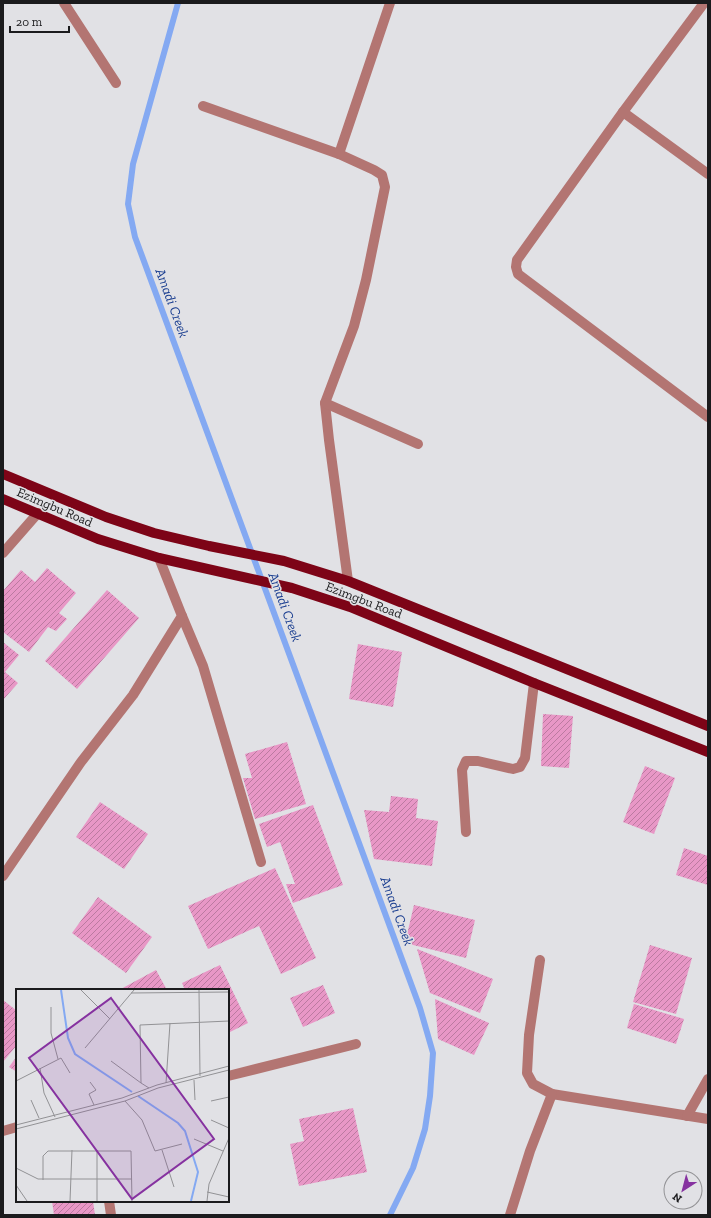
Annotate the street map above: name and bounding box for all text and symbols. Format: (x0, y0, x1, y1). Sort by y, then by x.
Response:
scale bar (10, 8, 69, 34)
text: 20 m (16, 15, 43, 29)
water label: Amadi Creek (151, 265, 192, 340)
street label: Ezimgbu Road (15, 484, 95, 530)
water label: Amadi Creek (264, 569, 305, 644)
street label: Ezimgbu Road (324, 579, 404, 621)
water label: Amadi Creek (376, 873, 417, 948)
inset map (16, 989, 229, 1202)
north arrow (663, 1170, 703, 1210)
text: N (670, 1190, 685, 1205)

